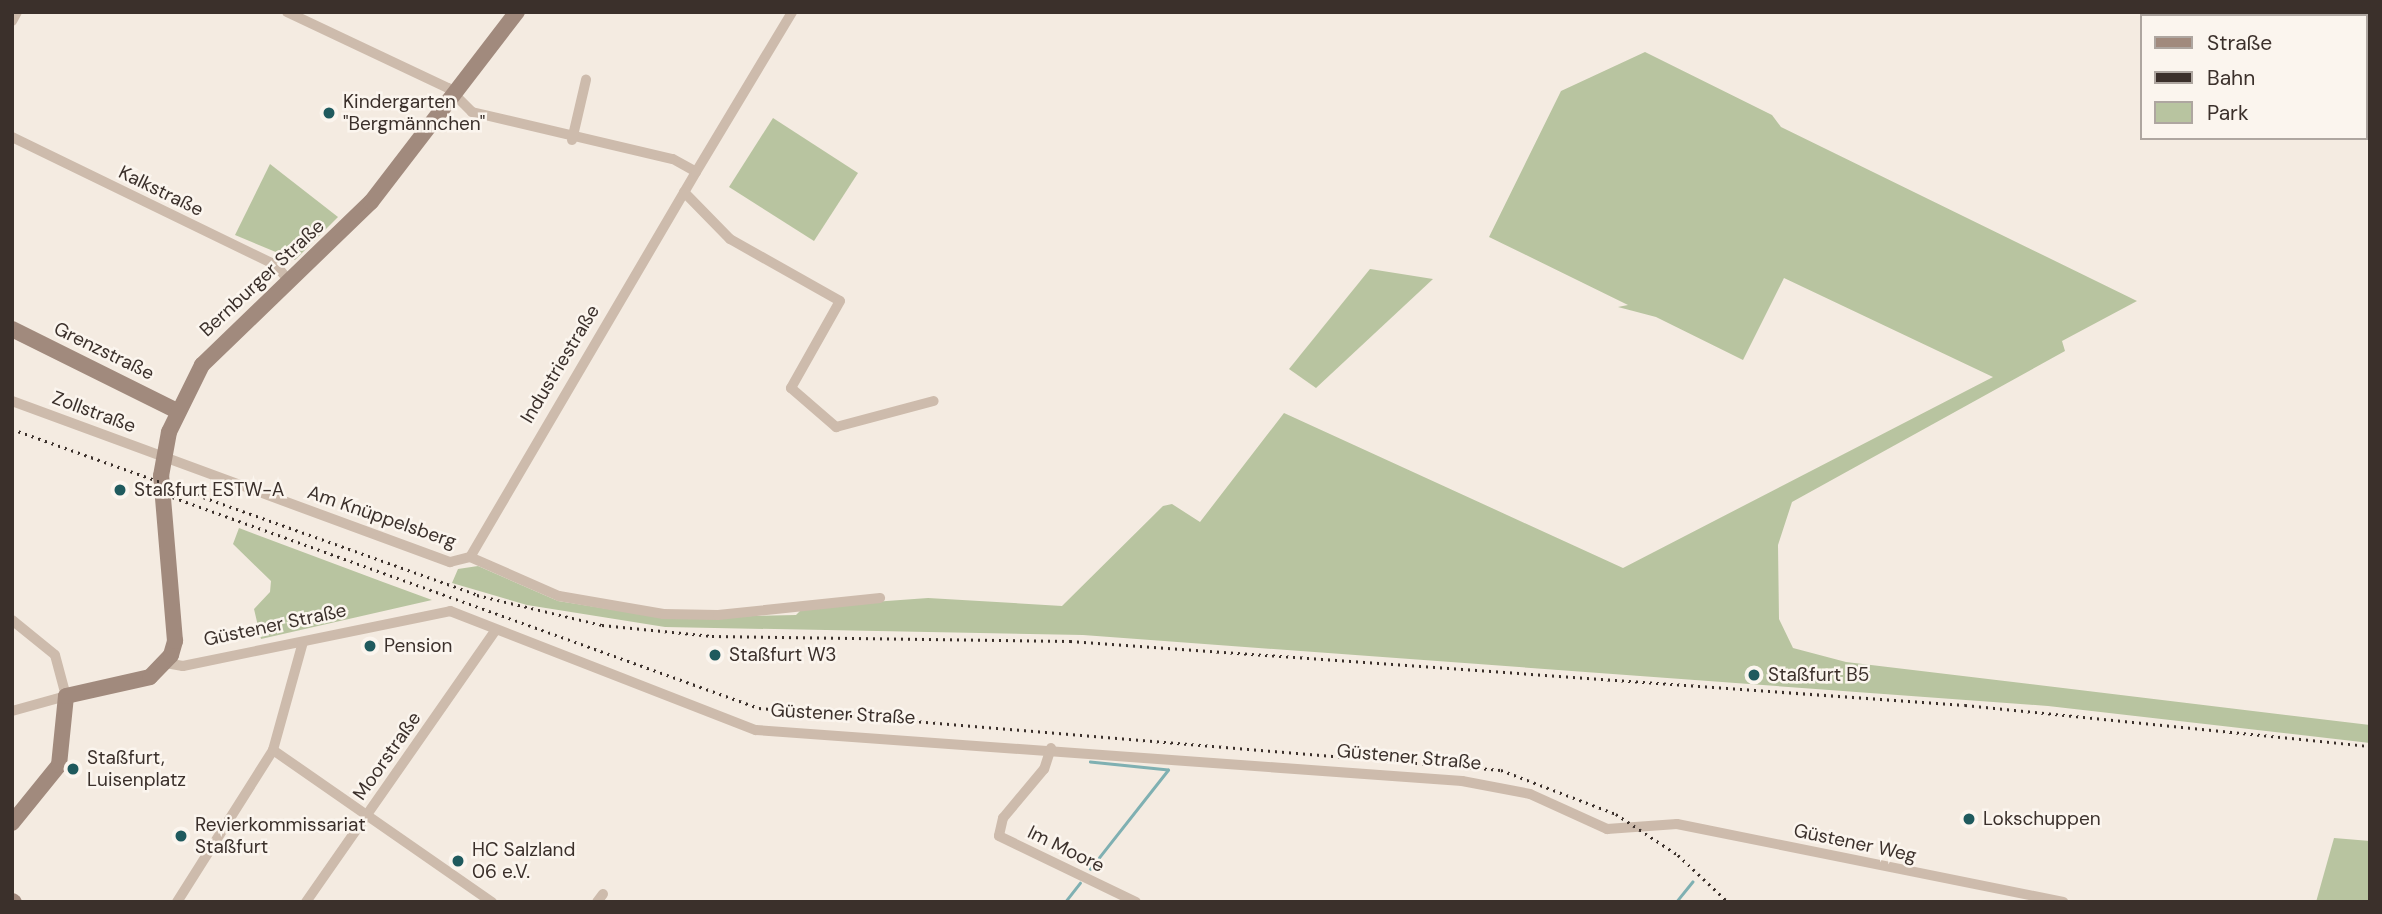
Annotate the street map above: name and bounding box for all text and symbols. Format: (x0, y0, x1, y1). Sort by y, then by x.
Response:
legend (2140, 14, 2368, 140)
text: Straße (2207, 29, 2272, 57)
text: Bahn (2207, 64, 2255, 92)
place label: Kindergarten "Bergmännchen" (343, 91, 485, 135)
text: Park (2207, 99, 2248, 127)
marker: Kindergarten "Bergmännchen" (321, 105, 337, 121)
street label: Kalkstraße (115, 161, 207, 221)
street label: Bernburger Straße (195, 214, 329, 342)
street label: Industriestraße (516, 301, 604, 427)
street label: Grenzstraße (50, 317, 158, 385)
street label: Zollstraße (49, 386, 139, 438)
place label: Staßfurt ESTW-A (134, 479, 284, 501)
street label: Am Knüppelsberg (305, 481, 459, 553)
marker: Staßfurt ESTW-A (112, 482, 128, 498)
street label: Güstener Straße (202, 599, 348, 651)
place label: Pension (384, 635, 452, 657)
marker: Pension (362, 638, 378, 654)
place label: Staßfurt W3 (729, 644, 836, 666)
marker: Staßfurt W3 (707, 647, 723, 663)
place label: Staßfurt B5 (1768, 664, 1869, 686)
marker: Staßfurt B5 (1746, 667, 1762, 683)
street label: Güstener Straße (770, 699, 916, 729)
street label: Moorstraße (348, 707, 426, 805)
street label: Güstener Straße (1336, 739, 1482, 775)
place label: Staßfurt, Luisenplatz (87, 747, 186, 791)
marker: Staßfurt, Luisenplatz (65, 761, 81, 777)
place label: Lokschuppen (1983, 808, 2101, 830)
marker: Lokschuppen (1961, 811, 1977, 827)
place label: Revierkommissariat Staßfurt (195, 814, 366, 858)
street label: Güstener Weg (1792, 819, 1918, 867)
street label: Im Moore (1024, 821, 1108, 877)
marker: Revierkommissariat Staßfurt (173, 828, 189, 844)
place label: HC Salzland 06 e.V. (472, 839, 575, 883)
marker: HC Salzland 06 e.V. (450, 853, 466, 869)

